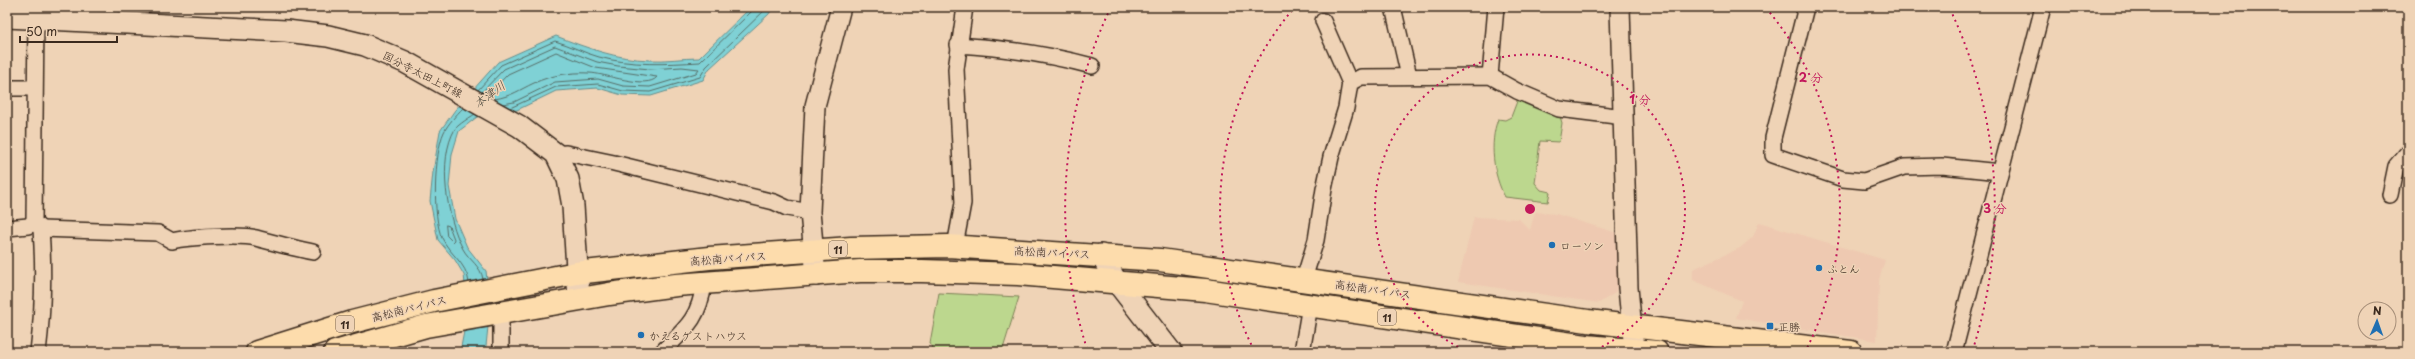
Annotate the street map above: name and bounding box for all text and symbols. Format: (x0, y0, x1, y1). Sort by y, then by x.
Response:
scale bar (20, 18, 117, 44)
text: 50 m (26, 22, 57, 40)
street label: 国分寺太田上町線 (380, 46, 466, 102)
text: 2 分 (1799, 68, 1823, 86)
water label: 本津川 (469, 76, 509, 112)
text: 1 分 (1629, 90, 1651, 108)
text: 3 分 (1983, 199, 2007, 217)
centre of rings (1523, 202, 1537, 216)
place label: ローソン (1560, 237, 1604, 254)
marker: ローソン (1547, 240, 1557, 250)
road number: 11 (829, 241, 847, 257)
street label: 高松南バイパス (1013, 242, 1091, 262)
street label: 高松南バイパス (689, 247, 767, 269)
place label: ふとん (1827, 260, 1860, 277)
marker: ふとん (1814, 263, 1824, 273)
street label: 高松南バイパス (1334, 275, 1412, 303)
street label: 高松南バイパス (370, 290, 448, 326)
north arrow (2357, 301, 2397, 341)
text: N (2373, 302, 2382, 319)
road number: 11 (1378, 309, 1396, 325)
road number: 11 (336, 316, 354, 332)
place label: 正勝 (1778, 318, 1800, 335)
marker: 正勝 (1765, 321, 1775, 331)
place label: かえるゲストハウス (649, 327, 747, 344)
marker: かえるゲストハウス (636, 330, 646, 340)

